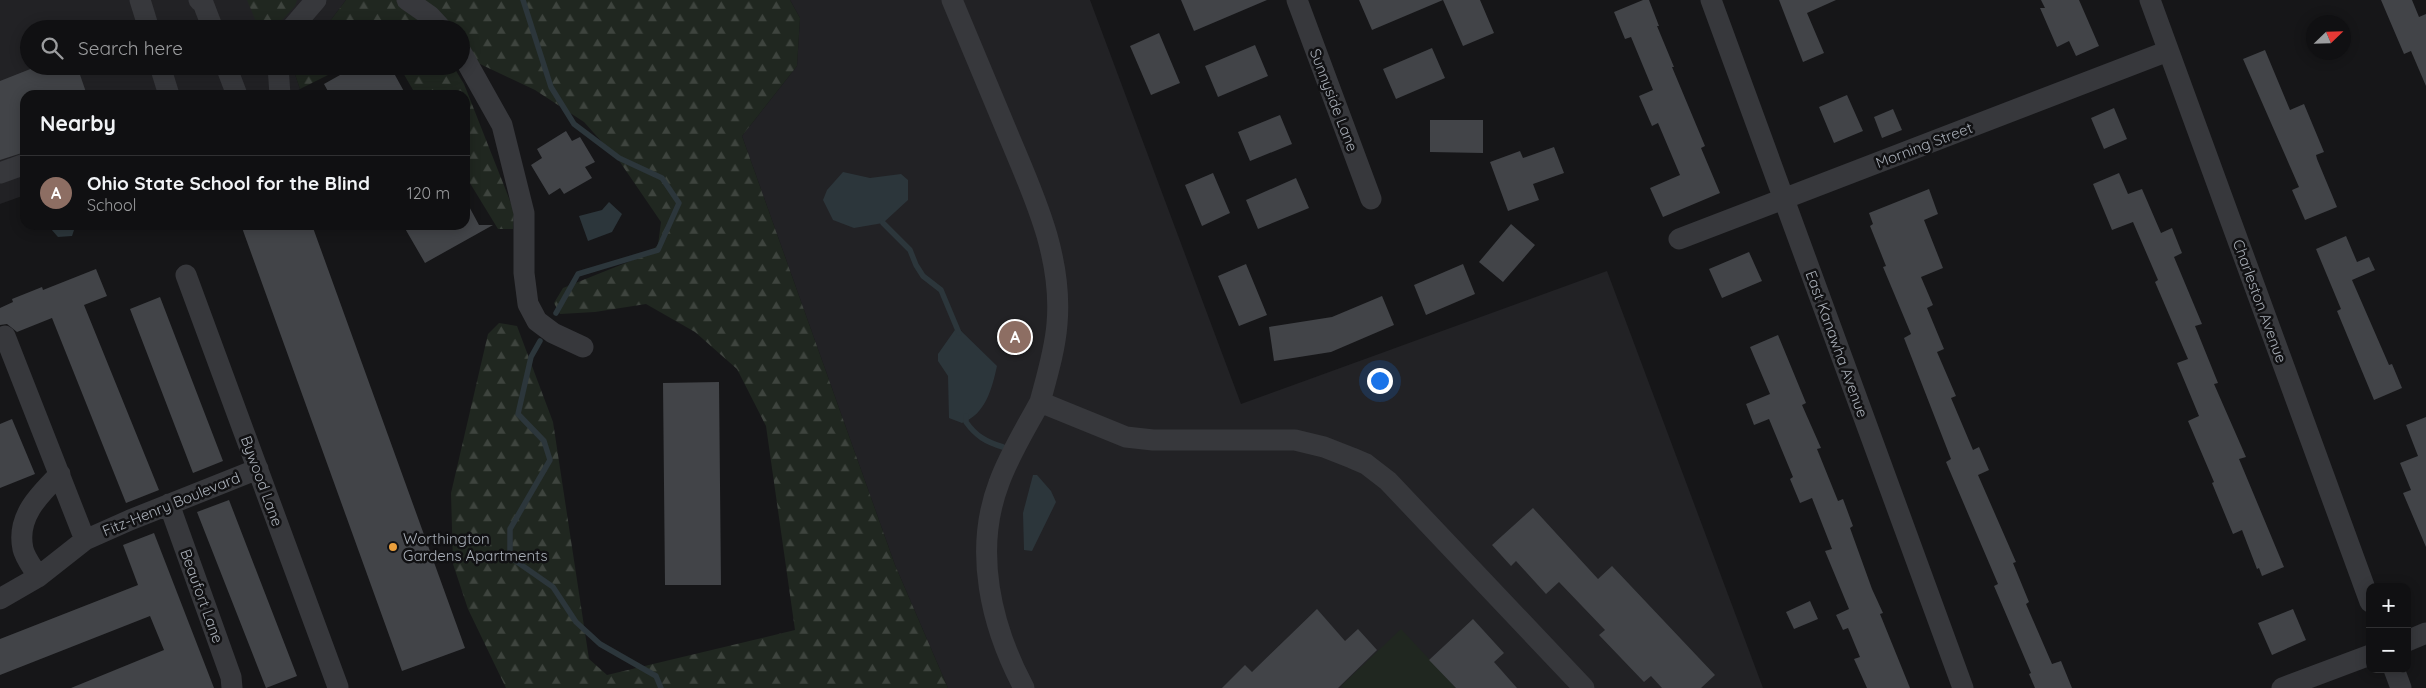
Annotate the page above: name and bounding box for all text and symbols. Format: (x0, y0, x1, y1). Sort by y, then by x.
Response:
north arrow (2306, 15, 2351, 60)
search box (20, 20, 470, 75)
icon: search (38, 34, 66, 62)
text: Search here (78, 36, 183, 60)
street label: Sunnyside Lane (1306, 46, 1362, 154)
text: Nearby (40, 110, 116, 136)
street label: Morning Street (1873, 118, 1975, 172)
text: Ohio State School for the Blind (87, 171, 370, 195)
text: A (51, 183, 61, 203)
text: 120 m (407, 183, 450, 203)
text: School (87, 195, 136, 215)
street label: Charleston Avenue (2229, 237, 2291, 365)
street label: East Kanawha Avenue (1802, 268, 1872, 420)
pin: A (999, 318, 1031, 356)
your location (1367, 368, 1393, 394)
street label: Bywood Lane (237, 433, 287, 529)
street label: Fitz-Henry Boulevard (99, 468, 243, 540)
place label: Worthington Gardens Apartments (403, 529, 548, 565)
marker: Worthington Gardens Apartments (387, 541, 399, 553)
street label: Beaufort Lane (176, 546, 228, 646)
map controls (2366, 583, 2411, 673)
button: + (2366, 583, 2411, 628)
button: − (2366, 628, 2411, 673)

